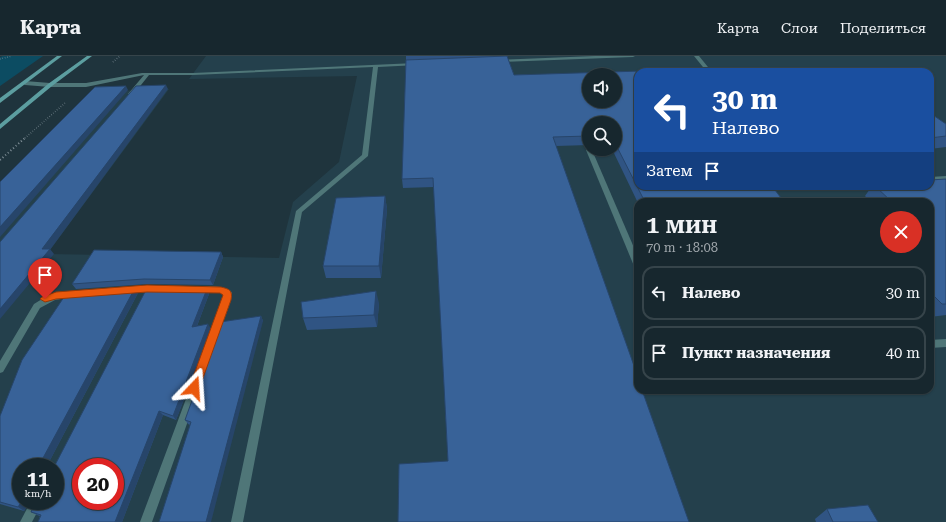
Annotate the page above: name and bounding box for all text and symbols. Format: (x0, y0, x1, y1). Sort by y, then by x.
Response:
text: Карта (20, 16, 81, 39)
text: Карта (717, 20, 759, 36)
text: Слои (781, 20, 818, 36)
text: Поделиться (840, 20, 926, 36)
map controls (582, 68, 622, 156)
button: sound (582, 68, 622, 108)
text: 30 m (712, 83, 777, 116)
icon: left (646, 84, 698, 136)
button: search (582, 116, 622, 156)
text: Налево (712, 117, 780, 138)
icon: arrive (701, 160, 723, 182)
text: Затем (646, 162, 693, 180)
text: 1 мин (646, 211, 717, 239)
button: close (880, 211, 922, 253)
text: 70 m · 18:08 (646, 240, 718, 255)
pin (28, 258, 62, 299)
icon: arrive (34, 264, 56, 286)
icon: left (648, 282, 670, 304)
text: Налево (682, 284, 741, 302)
text: 30 m (886, 284, 920, 302)
icon: arrive (648, 342, 670, 364)
text: Пункт назначения (682, 344, 830, 362)
text: 40 m (886, 344, 920, 362)
position arrow (173, 367, 215, 409)
speed limit sign: 20 (72, 458, 124, 510)
text: 11 (27, 467, 49, 491)
text: km/h (25, 488, 51, 499)

